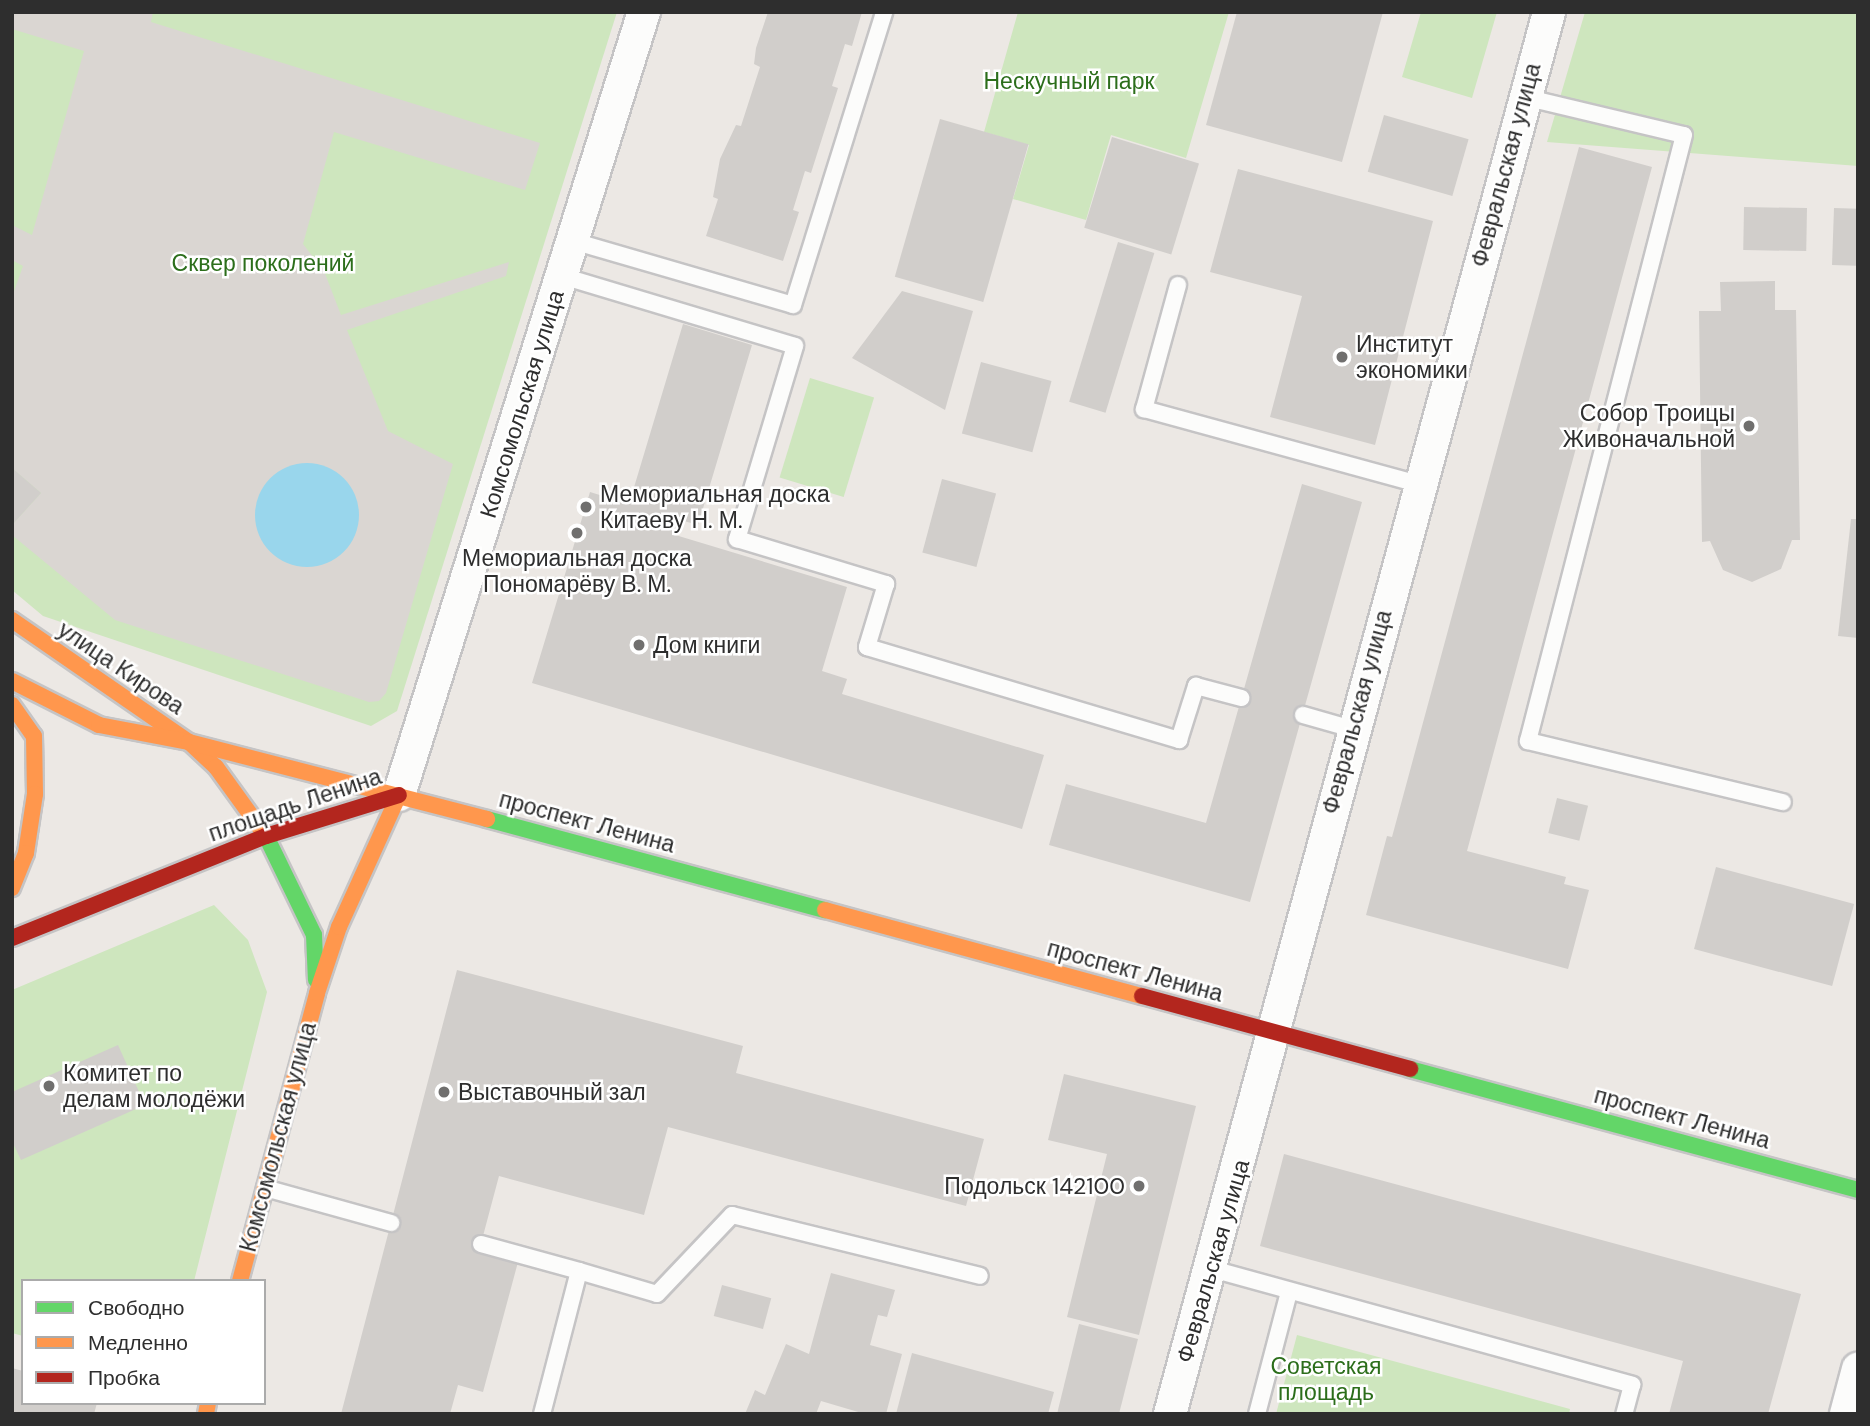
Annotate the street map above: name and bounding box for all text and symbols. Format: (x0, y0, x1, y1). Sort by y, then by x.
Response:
street label: Февральская улица (1465, 60, 1547, 270)
park label: Нескучный парк (983, 67, 1155, 95)
park label: Сквер поколений (172, 249, 354, 277)
street label: Комсомольская улица (474, 287, 570, 521)
place label: Институт экономики (1356, 330, 1468, 384)
marker: Институт экономики (1334, 349, 1350, 365)
place label: Собор Троицы Живоначальной (1563, 399, 1735, 453)
marker: Собор Троицы Живоначальной (1741, 418, 1757, 434)
place label: Мемориальная доска Китаеву Н. М. (600, 480, 830, 534)
marker: Мемориальная доска Китаеву Н. М. (578, 499, 594, 515)
marker: Мемориальная доска Пономарёву В. М. (569, 525, 585, 541)
place label: Мемориальная доска Пономарёву В. М. (462, 544, 692, 598)
street label: Февральская улица (1316, 607, 1398, 817)
street label: улица Кирова (53, 616, 189, 720)
place label: Дом книги (653, 631, 760, 659)
marker: Дом книги (631, 637, 647, 653)
street label: площадь Ленина (205, 762, 385, 848)
street label: проспект Ленина (496, 785, 678, 859)
street label: проспект Ленина (1044, 934, 1226, 1008)
street label: Комсомольская улица (234, 1019, 322, 1255)
place label: Комитет по делам молодёжи (63, 1059, 245, 1113)
marker: Комитет по делам молодёжи (41, 1078, 57, 1094)
place label: Выставочный зал (458, 1078, 646, 1106)
street label: проспект Ленина (1591, 1081, 1773, 1155)
marker: Выставочный зал (436, 1084, 452, 1100)
street label: Февральская улица (1171, 1156, 1255, 1366)
place label: Подольск 142100 (944, 1172, 1125, 1200)
marker: Подольск 142100 (1131, 1178, 1147, 1194)
legend (21, 1279, 266, 1405)
text: Свободно (88, 1294, 185, 1322)
text: Медленно (88, 1329, 188, 1357)
park label: Советская площадь (1271, 1352, 1381, 1406)
text: Пробка (88, 1364, 160, 1392)

